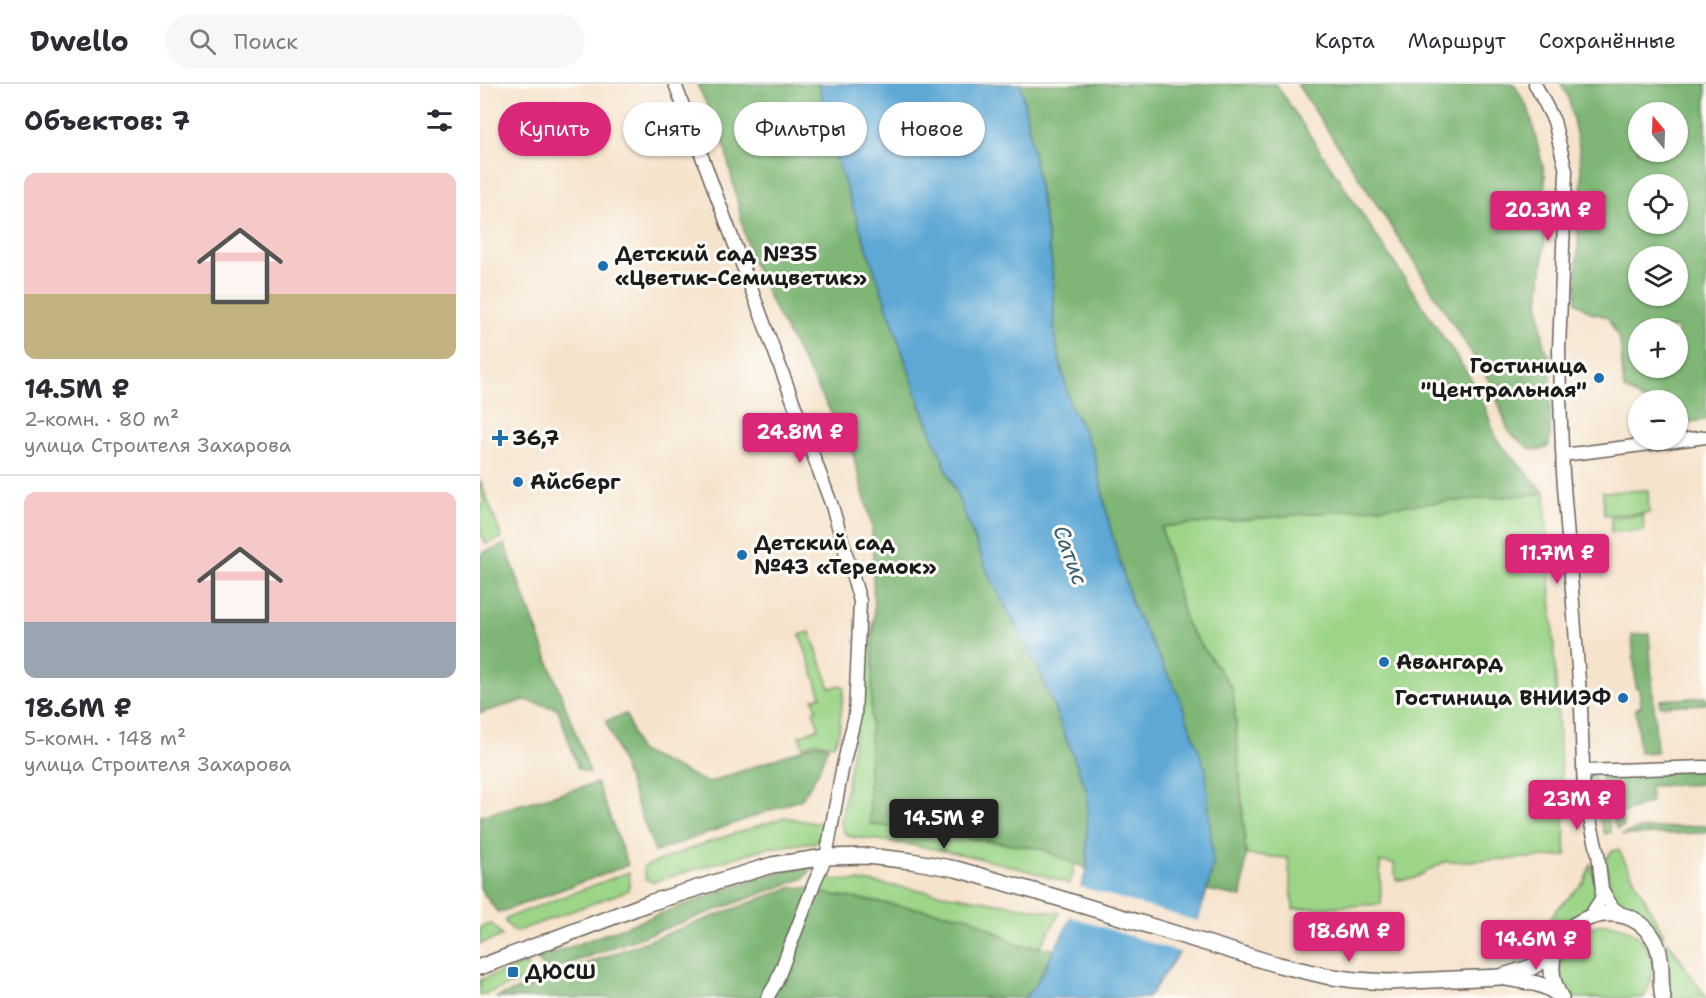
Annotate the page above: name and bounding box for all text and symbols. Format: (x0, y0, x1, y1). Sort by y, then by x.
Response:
search box (165, 14, 585, 68)
text: Dwello (30, 22, 129, 60)
icon: search (186, 25, 219, 58)
text: Поиск (234, 27, 298, 56)
text: Карта (1315, 27, 1375, 55)
text: Маршрут (1408, 27, 1506, 55)
text: Сохранённые (1539, 27, 1676, 55)
chip: Купить (498, 102, 611, 156)
chip: Снять (623, 102, 722, 156)
chip: Фильтры (734, 102, 867, 156)
chip: Новое (879, 102, 985, 156)
north arrow (1628, 102, 1688, 162)
map controls (1628, 102, 1688, 450)
text: Объектов: 7 (24, 103, 190, 138)
icon: filters (423, 104, 456, 137)
button: locate (1628, 174, 1688, 234)
pin: 20.3M ₽ (1493, 191, 1603, 242)
text: 20.3M ₽ (1504, 197, 1592, 223)
icon: home (186, 212, 294, 320)
place label: Детский сад №35 «Цветик-Семицветик» (615, 240, 867, 292)
button: layers (1628, 246, 1688, 306)
marker: Детский сад №35 «Цветик-Семицветик» (596, 259, 610, 273)
button: + (1628, 318, 1688, 378)
place label: Гостиница "Центральная" (1420, 352, 1588, 404)
text: 14.5M ₽ (24, 371, 130, 406)
marker: Гостиница "Центральная" (1592, 371, 1606, 385)
button: − (1628, 390, 1688, 450)
text: 2-комн. · 80 m² (24, 406, 179, 432)
pin: 24.8M ₽ (745, 413, 855, 464)
text: 24.8M ₽ (757, 419, 843, 445)
place label: 36,7 (512, 424, 559, 452)
marker: 36,7 (493, 431, 507, 445)
text: улица Строителя Захарова (24, 432, 291, 458)
place label: Айсберг (530, 468, 621, 496)
marker: Айсберг (511, 475, 525, 489)
water label: Сатис (1046, 521, 1095, 589)
place label: Детский сад №43 «Теремок» (754, 529, 937, 581)
icon: home (186, 531, 294, 639)
pin: 11.7M ₽ (1502, 534, 1612, 585)
text: 11.7M ₽ (1519, 540, 1595, 566)
marker: Детский сад №43 «Теремок» (735, 548, 749, 562)
place label: Авангард (1396, 648, 1503, 676)
marker: Авангард (1377, 655, 1391, 669)
place label: Гостиница ВНИИЭФ (1395, 684, 1611, 712)
text: 18.6M ₽ (24, 690, 132, 725)
marker: Гостиница ВНИИЭФ (1616, 691, 1630, 705)
text: 5-комн. · 148 m² (24, 725, 186, 751)
text: улица Строителя Захарова (24, 751, 291, 777)
pin: 23M ₽ (1535, 780, 1619, 831)
text: 23M ₽ (1542, 786, 1612, 812)
pin: 14.5M ₽ (889, 799, 999, 850)
text: 14.5M ₽ (903, 805, 985, 831)
pin: 18.6M ₽ (1294, 912, 1404, 963)
text: 18.6M ₽ (1307, 918, 1391, 944)
pin: 14.6M ₽ (1481, 920, 1591, 971)
text: 14.6M ₽ (1495, 926, 1577, 952)
place label: ДЮСШ (525, 958, 596, 986)
marker: ДЮСШ (506, 965, 520, 979)

